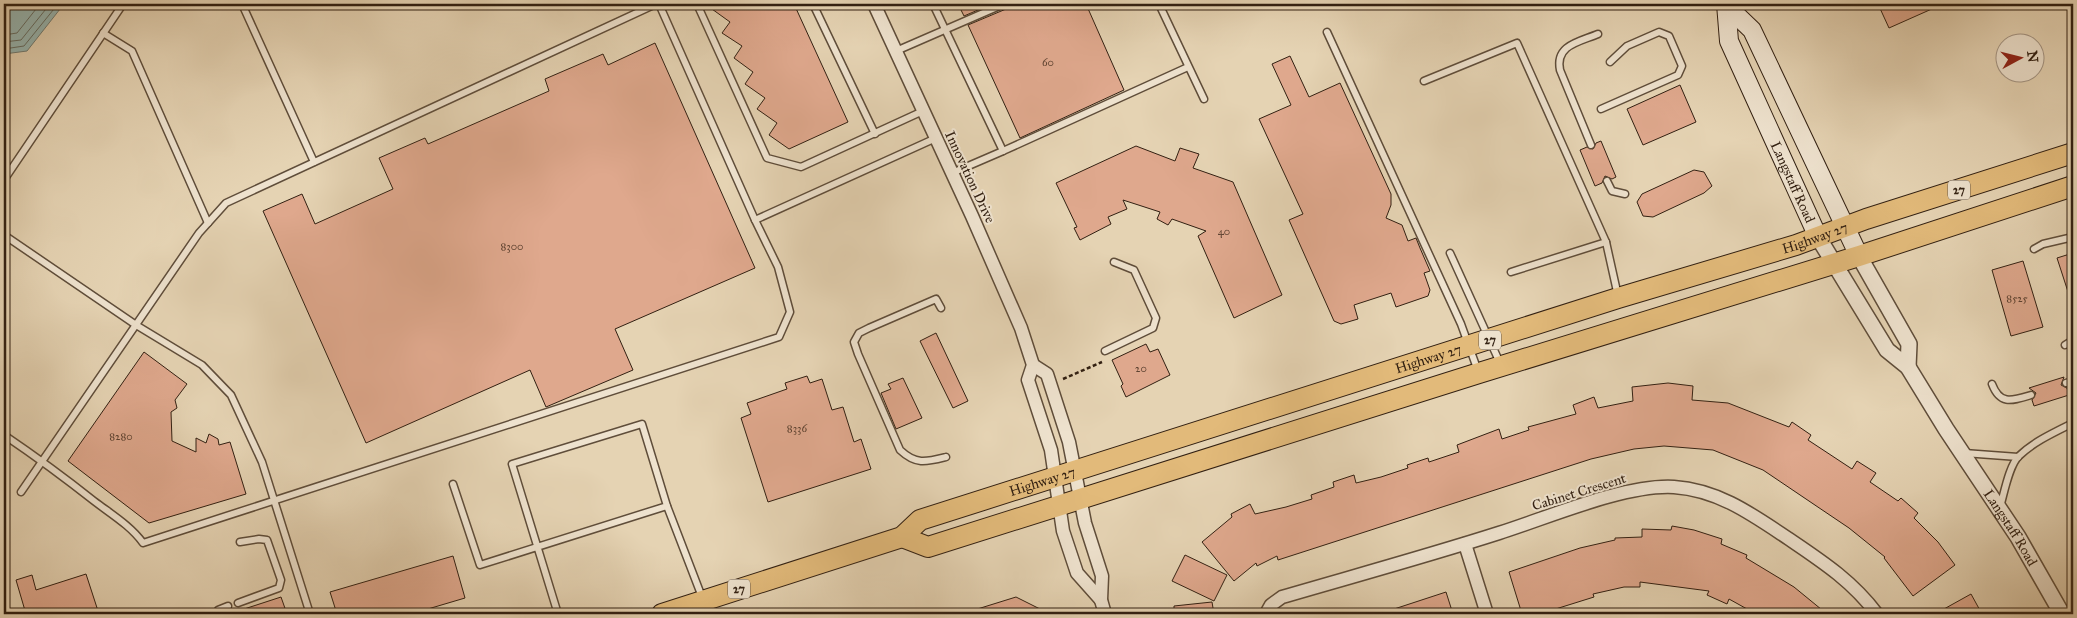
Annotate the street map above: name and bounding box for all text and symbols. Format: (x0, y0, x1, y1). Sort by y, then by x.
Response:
north arrow (1994, 32, 2044, 82)
text: N (2023, 50, 2042, 64)
house number: 60 (1042, 56, 1054, 69)
street label: Innovation Drive (941, 128, 999, 226)
street label: Langstaff Road (1767, 139, 1819, 225)
road number: 27 (1948, 180, 1970, 200)
street label: Highway 27 (1780, 218, 1850, 257)
house number: 40 (1218, 225, 1230, 238)
house number: 8300 (500, 240, 524, 253)
house number: 8525 (2006, 292, 2028, 305)
road number: 27 (1479, 330, 1501, 350)
street label: Highway 27 (1393, 340, 1463, 377)
house number: 20 (1135, 362, 1147, 375)
house number: 8336 (787, 422, 807, 435)
house number: 8280 (109, 430, 133, 443)
street label: Highway 27 (1007, 463, 1077, 500)
street label: Cabinet Crescent (1530, 470, 1628, 514)
street label: Langstaff Road (1980, 486, 2041, 569)
road number: 27 (728, 580, 750, 598)

